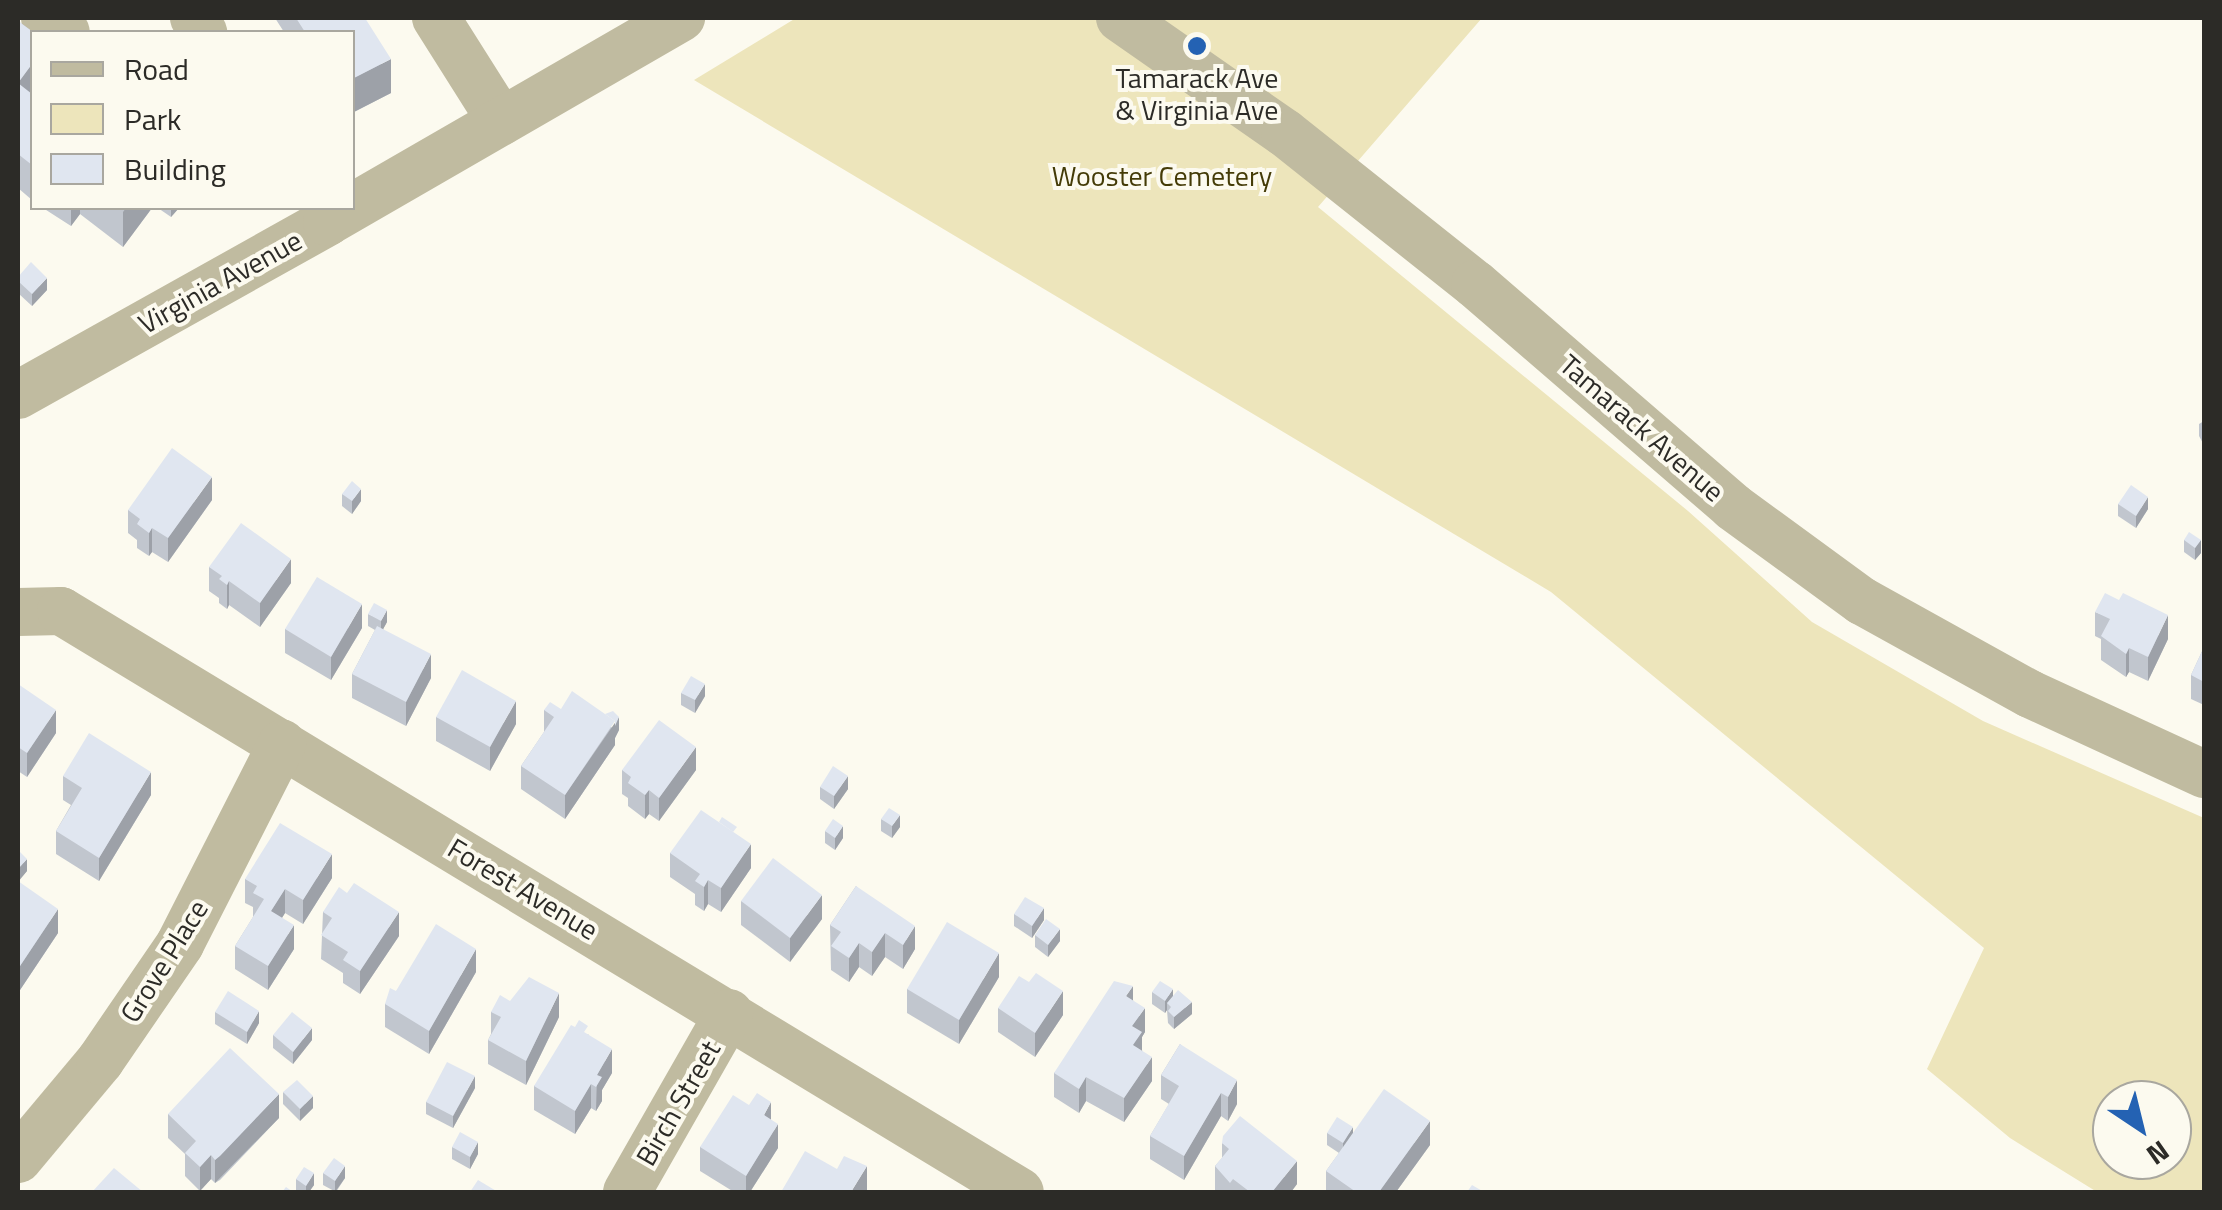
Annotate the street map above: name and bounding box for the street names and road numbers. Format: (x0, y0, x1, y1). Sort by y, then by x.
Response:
street label: Virginia Avenue (133, 223, 307, 341)
street label: Tamarack Avenue (1553, 347, 1731, 509)
street label: Forest Avenue (442, 831, 604, 947)
street label: Grove Place (113, 894, 215, 1028)
street label: Birch Street (629, 1035, 727, 1171)

